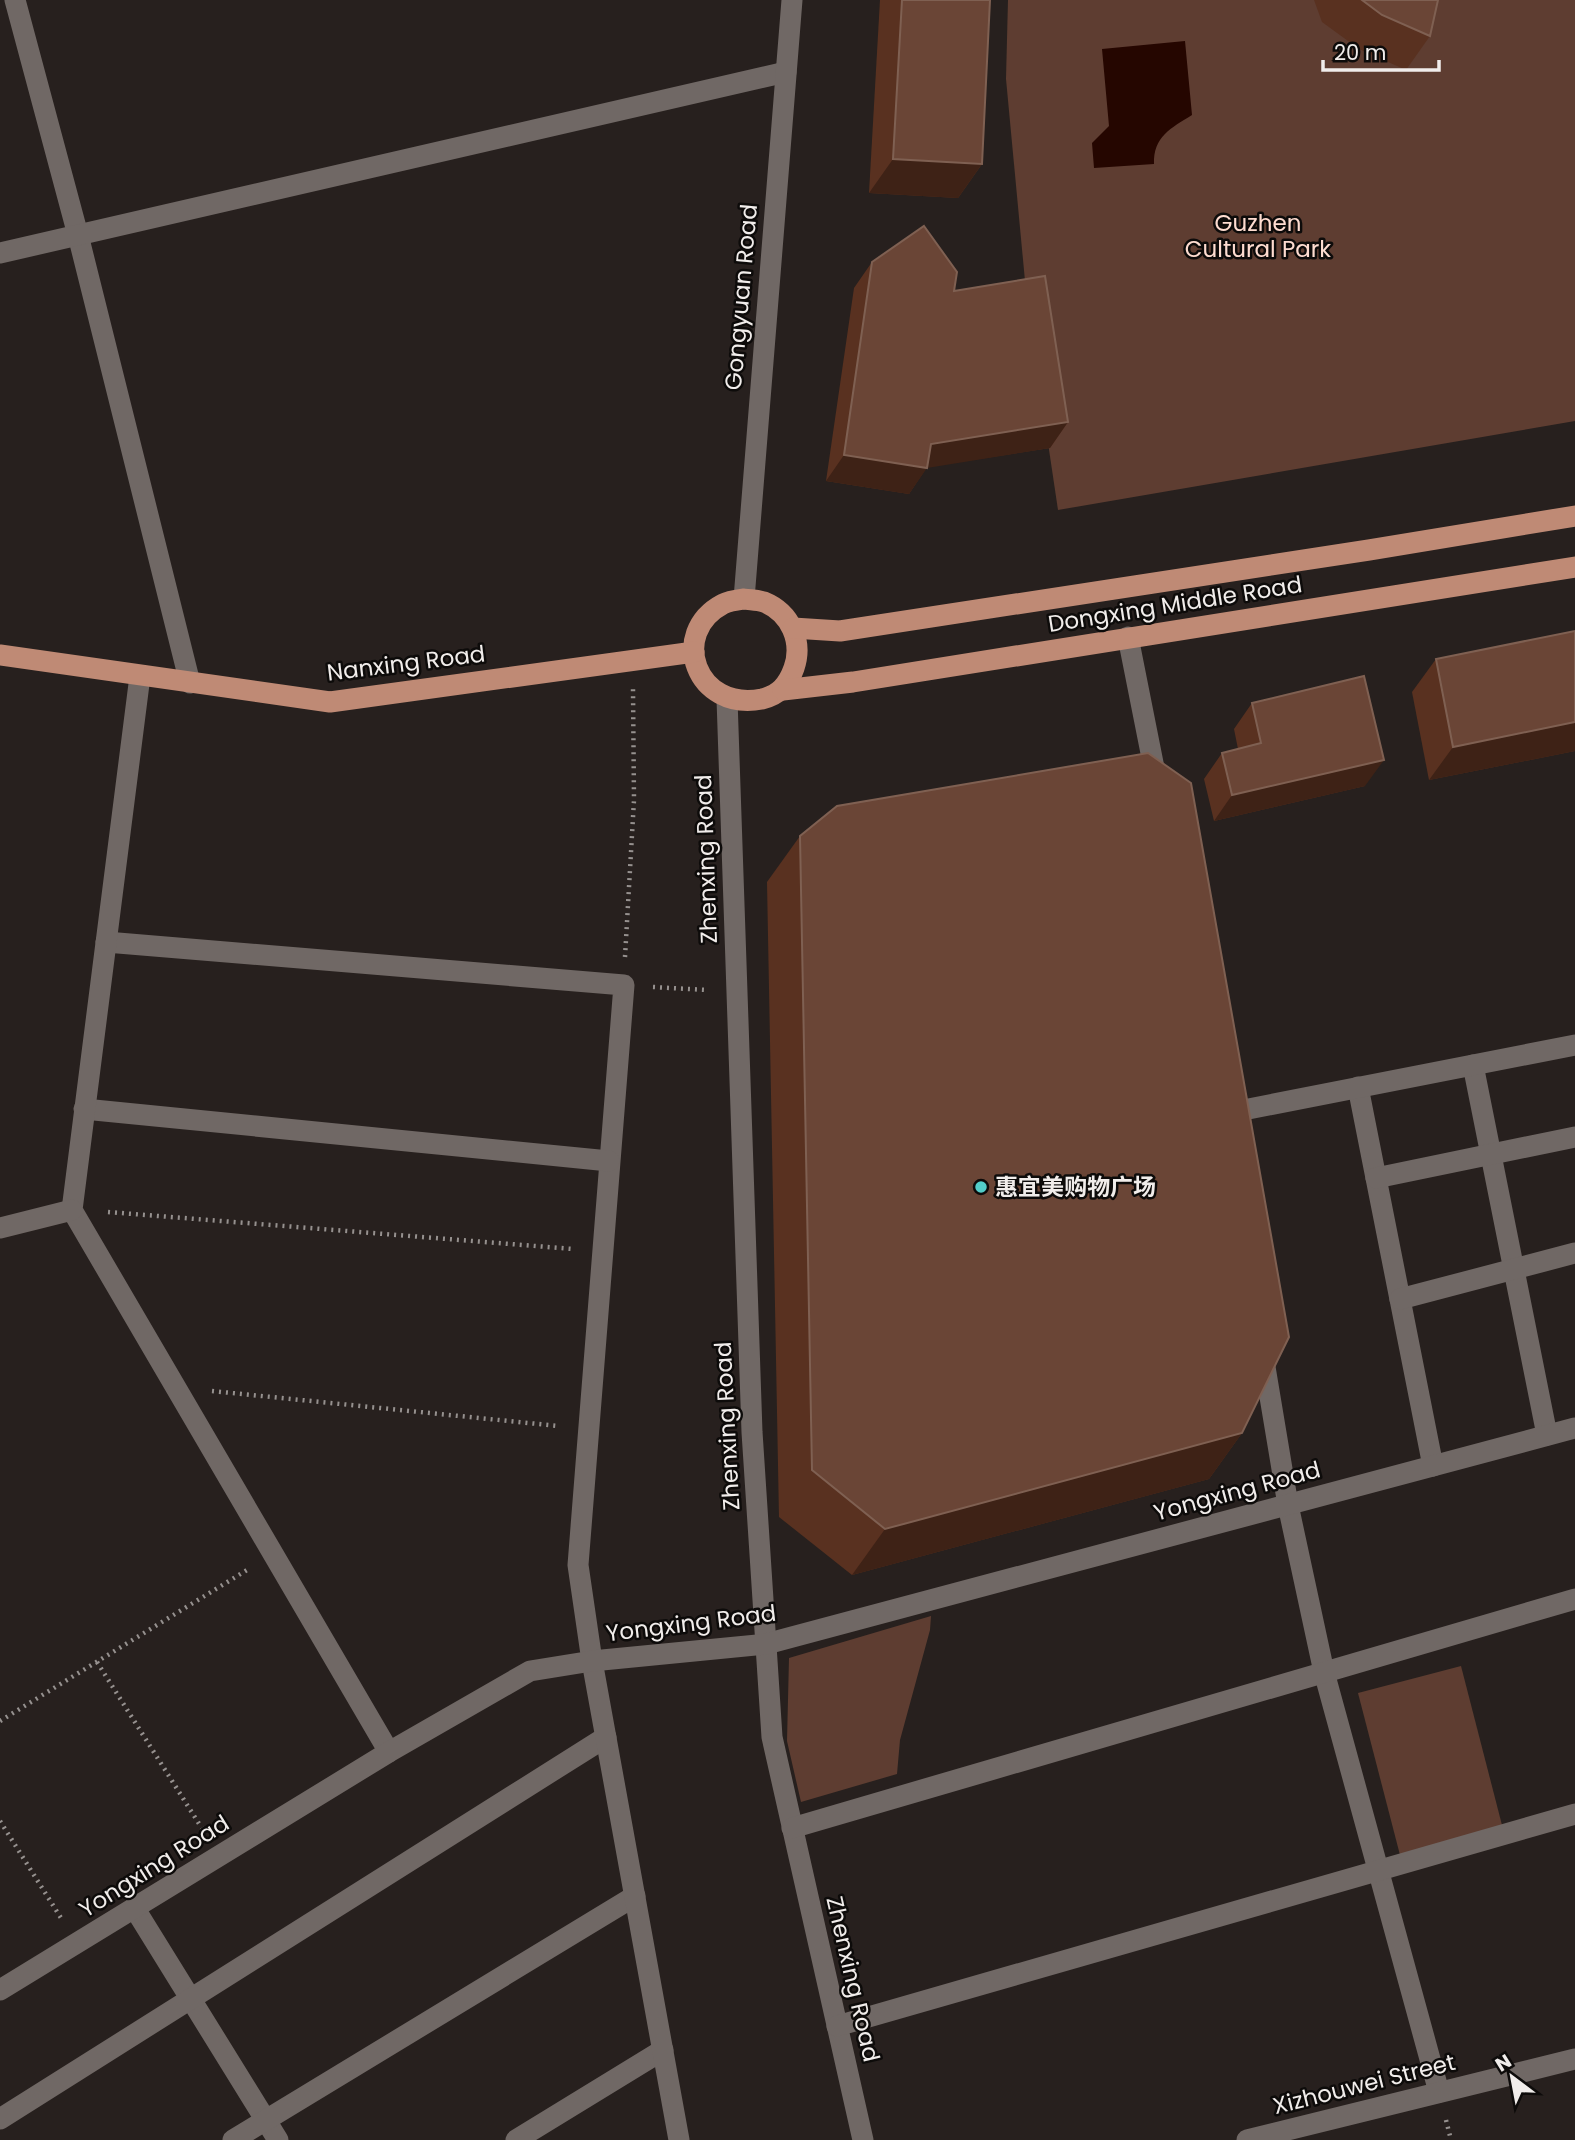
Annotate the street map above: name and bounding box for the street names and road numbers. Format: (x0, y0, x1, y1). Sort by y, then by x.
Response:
street label: Gongyuan Road (717, 203, 765, 391)
street label: Dongxing Middle Road (1046, 568, 1304, 640)
street label: Nanxing Road (325, 637, 487, 689)
street label: Zhenxing Road (687, 774, 725, 944)
street label: Zhenxing Road (707, 1341, 747, 1511)
street label: Yongxing Road (1150, 1453, 1324, 1529)
street label: Yongxing Road (604, 1597, 778, 1649)
street label: Yongxing Road (73, 1807, 235, 1925)
street label: Zhenxing Road (818, 1893, 888, 2065)
street label: Xizhouwei Street (1269, 2046, 1459, 2122)

